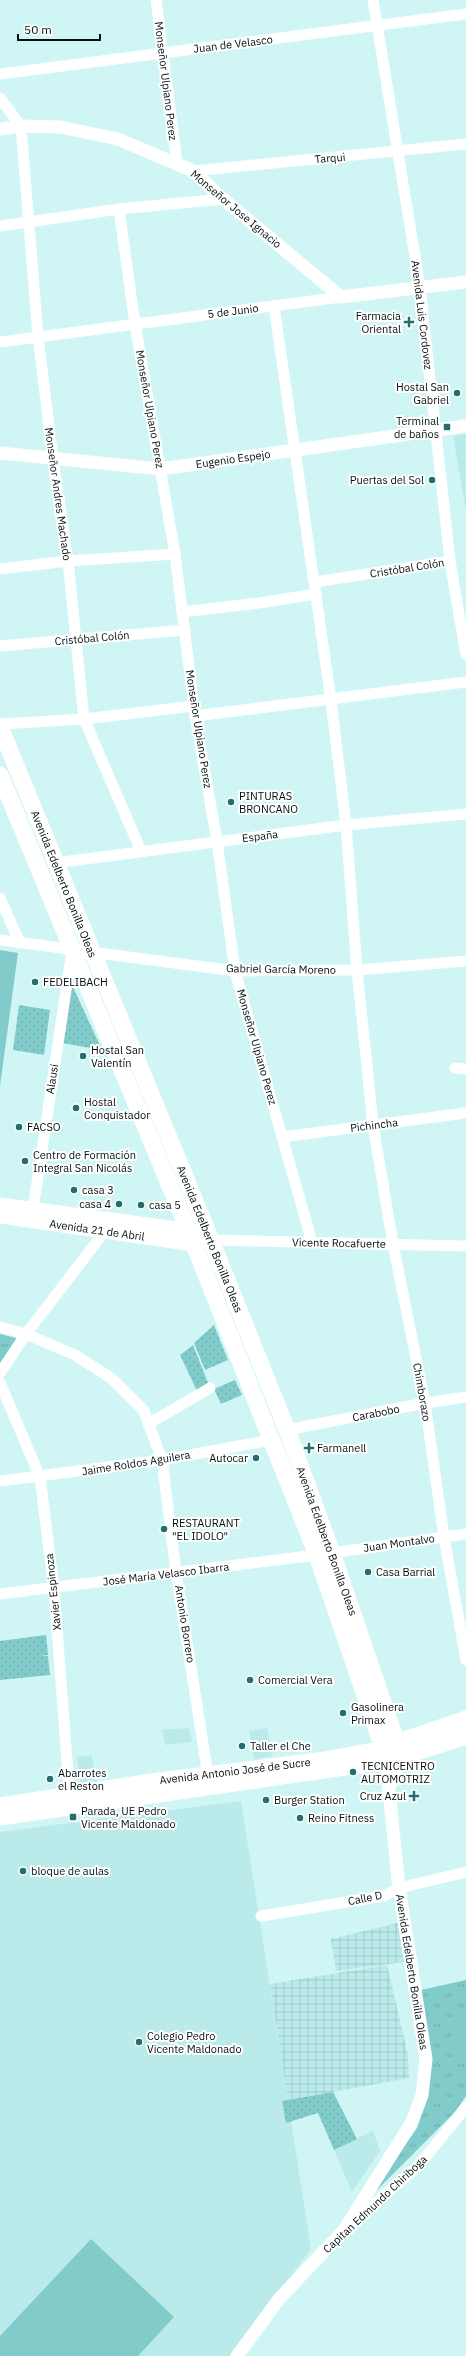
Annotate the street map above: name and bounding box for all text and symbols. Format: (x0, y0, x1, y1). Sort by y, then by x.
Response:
scale bar (18, 16, 100, 42)
street label: Monseñor Ulpiano Perez (152, 21, 180, 141)
text: 50 m (24, 22, 52, 37)
street label: Juan de Velasco (193, 32, 273, 56)
street label: Tarqui (314, 150, 346, 166)
street label: Monseñor Jose Ignacio (188, 167, 284, 251)
street label: Avenida Luis Cordovez (408, 259, 436, 371)
street label: 5 de Junio (207, 301, 259, 321)
place label: Farmacia Oriental (356, 309, 401, 336)
marker: Farmacia Oriental (404, 317, 414, 327)
street label: Monseñor Ulpiano Perez (133, 349, 167, 469)
place label: Hostal San Gabriel (396, 380, 449, 407)
marker: Hostal San Gabriel (452, 388, 462, 398)
place label: Terminal de baños (394, 414, 439, 441)
marker: Terminal de baños (442, 422, 452, 432)
street label: Monseñor Andres Machado (42, 426, 74, 562)
street label: Eugenio Espejo (195, 447, 271, 471)
place label: Puertas del Sol (350, 473, 424, 487)
marker: Puertas del Sol (427, 475, 437, 485)
street label: Cristóbal Colón (369, 555, 445, 581)
street label: Cristóbal Colón (54, 628, 130, 648)
street label: Monseñor Ulpiano Perez (183, 669, 215, 789)
place label: PINTURAS BRONCANO (239, 789, 298, 816)
marker: PINTURAS BRONCANO (226, 797, 236, 807)
street label: Avenida Edelberto Bonilla Oleas (28, 808, 100, 960)
street label: España (241, 827, 279, 845)
street label: Gabriel García Moreno (226, 961, 336, 977)
place label: FEDELIBACH (43, 975, 108, 989)
marker: FEDELIBACH (30, 977, 40, 987)
street label: Monseñor Ulpiano Perez (234, 987, 280, 1107)
place label: Hostal San Valentín (91, 1043, 144, 1070)
marker: Hostal San Valentín (78, 1051, 88, 1061)
street label: Alausí (43, 1063, 61, 1095)
place label: Hostal Conquistador (84, 1095, 150, 1122)
marker: Hostal Conquistador (71, 1103, 81, 1113)
street label: Pichincha (349, 1115, 399, 1135)
place label: FACSO (27, 1120, 61, 1134)
marker: FACSO (14, 1122, 24, 1132)
place label: Centro de Formación Integral San Nicolás (33, 1148, 136, 1175)
marker: Centro de Formación Integral San Nicolás (20, 1156, 30, 1166)
street label: Avenida Edelberto Bonilla Oleas (174, 1163, 246, 1315)
place label: casa 3 (82, 1183, 114, 1197)
marker: casa 3 (69, 1185, 79, 1195)
place label: casa 4 (79, 1197, 111, 1211)
place label: casa 5 (149, 1198, 181, 1212)
marker: casa 4 (114, 1199, 124, 1209)
marker: casa 5 (136, 1200, 146, 1210)
street label: Avenida 21 de Abril (48, 1216, 146, 1244)
street label: Vicente Rocafuerte (292, 1235, 386, 1251)
street label: Chimborazo (410, 1362, 434, 1422)
street label: Carabobo (351, 1402, 401, 1424)
place label: Farmanell (317, 1441, 366, 1455)
marker: Farmanell (304, 1443, 314, 1453)
street label: Jaime Roldos Aguilera (81, 1447, 191, 1478)
place label: Autocar (209, 1451, 248, 1465)
marker: Autocar (251, 1453, 261, 1463)
street label: Avenida Edelberto Bonilla Oleas (293, 1465, 361, 1617)
place label: RESTAURANT "EL IDOLO" (172, 1516, 241, 1543)
marker: RESTAURANT "EL IDOLO" (159, 1524, 169, 1534)
street label: Juan Montalvo (362, 1531, 436, 1555)
street label: Xavier Espinoza (42, 1553, 64, 1631)
street label: José María Velasco Ibarra (102, 1559, 230, 1589)
place label: Casa Barrial (376, 1565, 435, 1579)
marker: Casa Barrial (363, 1567, 373, 1577)
street label: Antonio Borrero (172, 1584, 198, 1664)
place label: Comercial Vera (258, 1673, 333, 1687)
marker: Comercial Vera (245, 1675, 255, 1685)
place label: Gasolinera Primax (351, 1700, 404, 1727)
marker: Gasolinera Primax (338, 1708, 348, 1718)
place label: Taller el Che (250, 1739, 311, 1753)
marker: Taller el Che (237, 1741, 247, 1751)
street label: Avenida Antonio José de Sucre (159, 1755, 311, 1787)
place label: TECNICENTRO AUTOMOTRIZ (361, 1759, 435, 1786)
place label: Abarrotes el Reston (58, 1766, 107, 1793)
marker: TECNICENTRO AUTOMOTRIZ (348, 1767, 358, 1777)
marker: Abarrotes el Reston (45, 1774, 55, 1784)
place label: Cruz Azul (360, 1789, 406, 1803)
marker: Cruz Azul (409, 1791, 419, 1801)
place label: Burger Station (274, 1793, 345, 1807)
marker: Burger Station (261, 1795, 271, 1805)
place label: Parada, UE Pedro Vicente Maldonado (81, 1804, 176, 1831)
place label: Reino Fitness (308, 1811, 374, 1825)
marker: Parada, UE Pedro Vicente Maldonado (68, 1812, 78, 1822)
marker: Reino Fitness (295, 1813, 305, 1823)
place label: bloque de aulas (31, 1864, 109, 1878)
marker: bloque de aulas (18, 1866, 28, 1876)
street label: Calle D (347, 1888, 383, 1908)
street label: Avenida Edelberto Bonilla Oleas (393, 1893, 431, 2051)
place label: Colegio Pedro Vicente Maldonado (147, 2029, 242, 2056)
marker: Colegio Pedro Vicente Maldonado (134, 2037, 144, 2047)
street label: Capitan Edmundo Chiriboga (320, 2152, 430, 2256)

